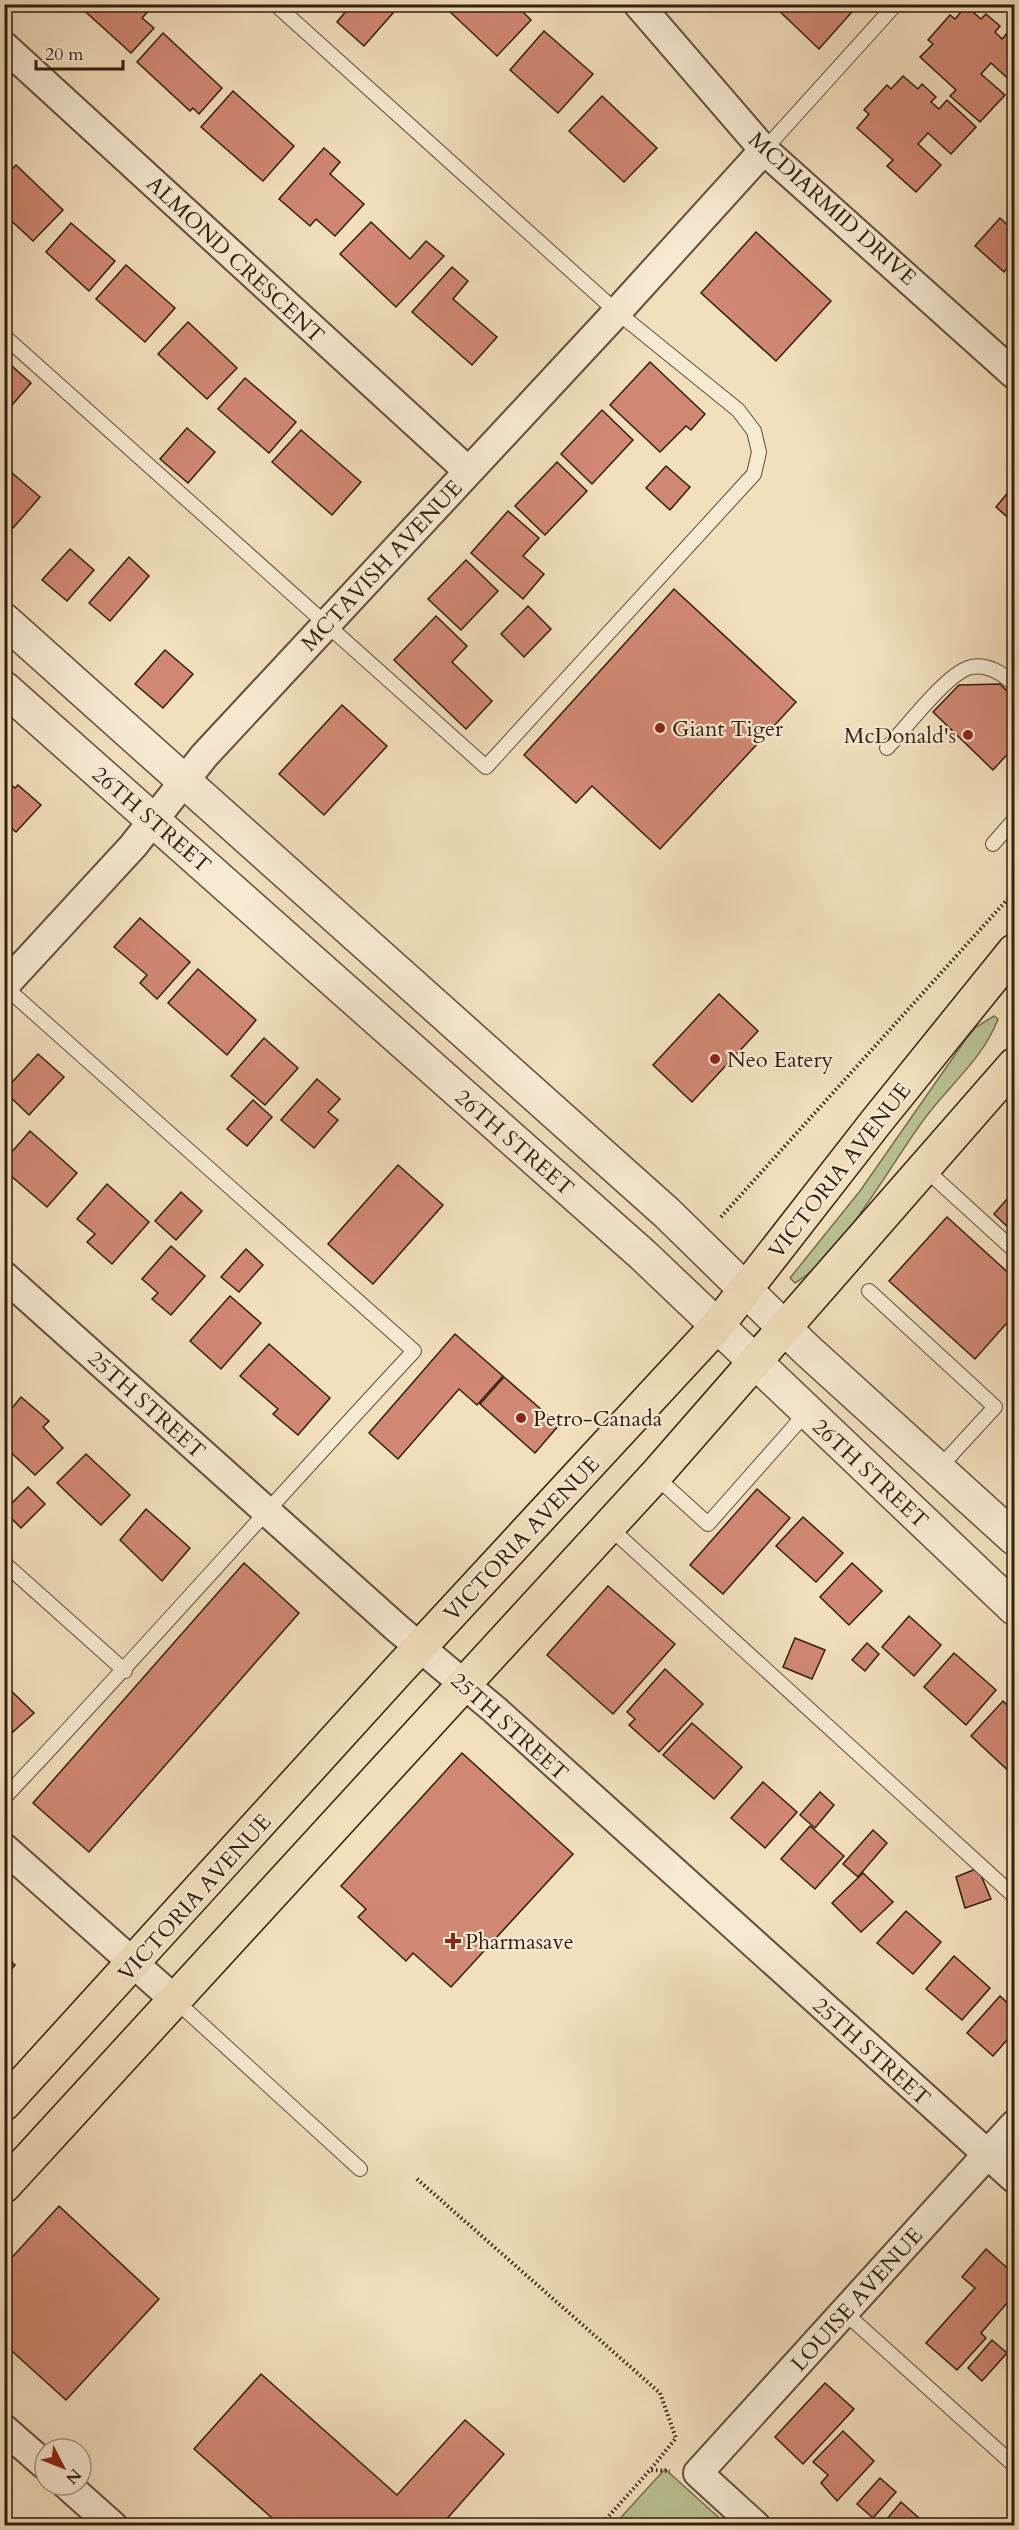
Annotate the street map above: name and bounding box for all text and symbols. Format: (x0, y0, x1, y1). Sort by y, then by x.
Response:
scale bar (36, 33, 123, 71)
text: 20 m (45, 42, 84, 67)
street label: MCDIARMID DRIVE (742, 125, 923, 292)
street label: ALMOND CRESCENT (140, 169, 331, 350)
street label: MCTAVISH AVENUE (294, 474, 469, 658)
place label: Giant Tiger (672, 714, 784, 744)
marker: Giant Tiger (653, 721, 667, 735)
place label: McDonald's (844, 721, 956, 751)
marker: McDonald's (961, 728, 975, 742)
street label: 26TH STREET (85, 760, 217, 880)
place label: Neo Eatery (727, 1045, 834, 1075)
marker: Neo Eatery (708, 1052, 722, 1066)
street label: VICTORIA AVENUE (762, 1076, 918, 1265)
street label: 26TH STREET (448, 1083, 580, 1203)
street label: 25TH STREET (81, 1344, 212, 1466)
place label: Petro-Canada (533, 1404, 663, 1434)
marker: Petro-Canada (514, 1411, 528, 1425)
street label: 26TH STREET (806, 1412, 935, 1535)
street label: VICTORIA AVENUE (437, 1450, 606, 1628)
street label: 25TH STREET (444, 1666, 575, 1788)
street label: VICTORIA AVENUE (111, 1807, 278, 1988)
place label: Pharmasave (465, 1927, 574, 1957)
marker: Pharmasave (446, 1934, 460, 1948)
street label: 25TH STREET (806, 1991, 937, 2113)
street label: LOUISE AVENUE (784, 2221, 929, 2378)
north arrow (33, 2437, 93, 2497)
text: N (61, 2464, 86, 2489)

